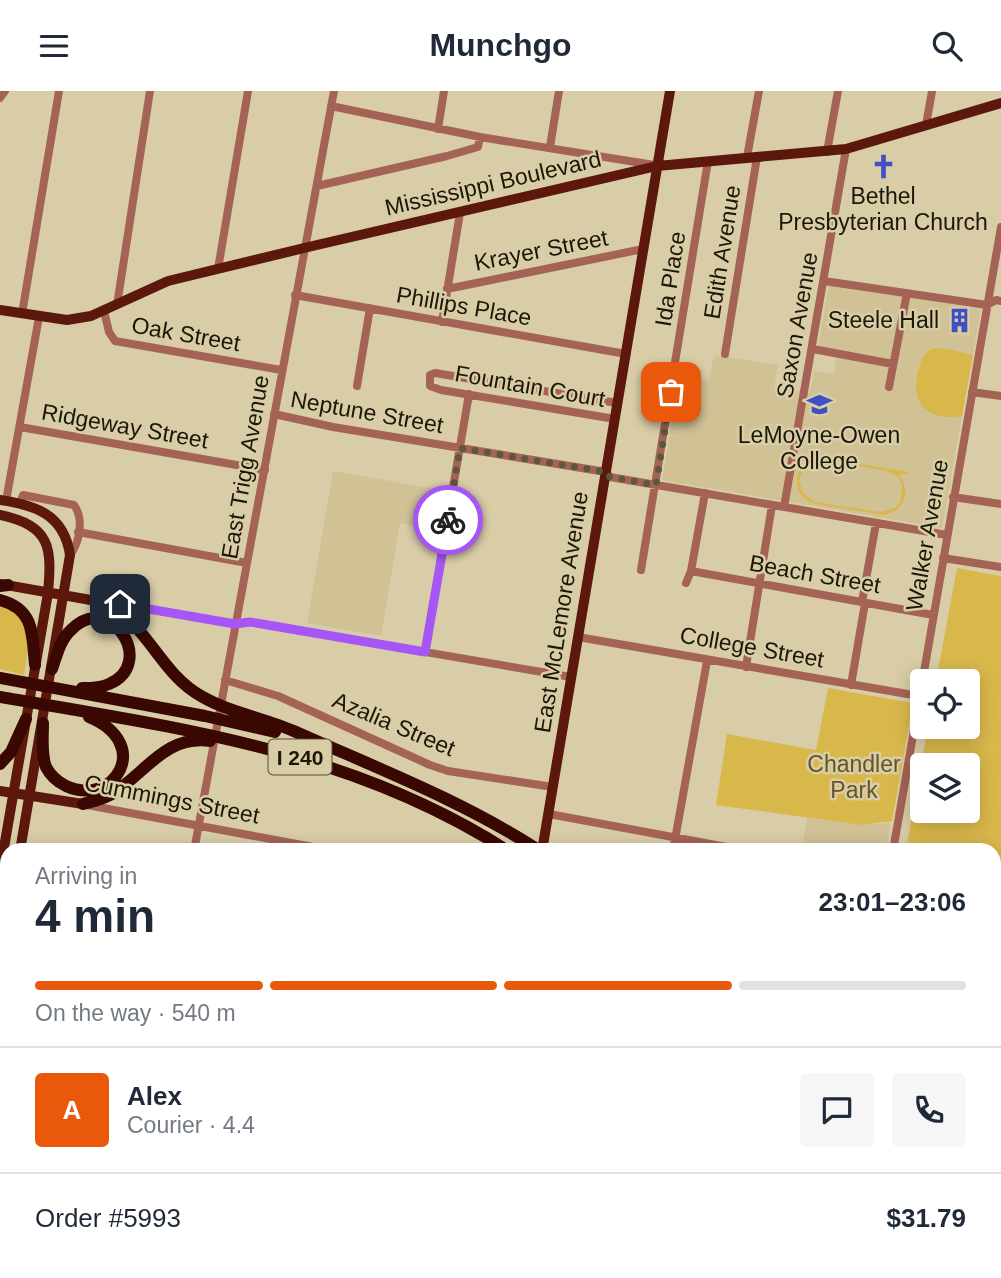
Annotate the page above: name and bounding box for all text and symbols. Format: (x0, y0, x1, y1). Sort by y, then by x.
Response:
icon: menu (35, 27, 73, 65)
text: Munchgo (429, 27, 572, 63)
icon: search (928, 27, 966, 65)
street label: Mississippi Boulevard (382, 145, 604, 221)
church icon: Bethel Presbyterian Church (869, 152, 897, 180)
street label: Edith Avenue (699, 183, 745, 321)
place label: Bethel Presbyterian Church (778, 183, 988, 235)
street label: Krayer Street (472, 224, 611, 276)
street label: Ida Place (650, 230, 690, 328)
street label: Saxon Avenue (771, 250, 823, 400)
street label: Phillips Place (394, 281, 534, 331)
building icon: Steele Hall (945, 306, 973, 334)
place label: Steele Hall (828, 307, 939, 333)
street label: Oak Street (130, 312, 243, 356)
street label: Fountain Court (453, 360, 608, 412)
pin (641, 362, 701, 422)
street label: East Trigg Avenue (216, 373, 274, 561)
icon: bag (652, 373, 690, 411)
street label: Neptune Street (289, 386, 446, 438)
school or university icon: LeMoyne-Owen College (805, 391, 833, 419)
street label: Ridgeway Street (40, 399, 211, 454)
place label: LeMoyne-Owen College (738, 422, 900, 474)
street label: Walker Avenue (901, 457, 953, 613)
courier (413, 485, 483, 555)
street label: East McLemore Avenue (529, 490, 593, 734)
icon: bike (429, 501, 467, 539)
street label: Beach Street (747, 550, 883, 598)
pin (90, 574, 150, 634)
icon: home (101, 585, 139, 623)
street label: College Street (678, 622, 827, 673)
map controls (910, 669, 980, 823)
button: locate (910, 669, 980, 739)
street label: Azalia Street (329, 687, 460, 762)
road number: I 240 (268, 739, 332, 775)
park label: Chandler Park (807, 751, 901, 803)
button: layers (910, 753, 980, 823)
street label: Cummings Street (82, 769, 262, 829)
text: Arriving in (35, 863, 137, 889)
text: 23:01–23:06 (819, 887, 966, 917)
text: 4 min (35, 890, 155, 942)
text: On the way · 540 m (35, 1000, 236, 1026)
button: chat (800, 1073, 874, 1147)
button: phone (892, 1073, 966, 1147)
text: Alex (127, 1081, 182, 1111)
text: A (63, 1095, 81, 1125)
text: Courier · 4.4 (127, 1112, 255, 1138)
text: Order #5993 (35, 1203, 181, 1233)
text: $31.79 (886, 1203, 966, 1233)

